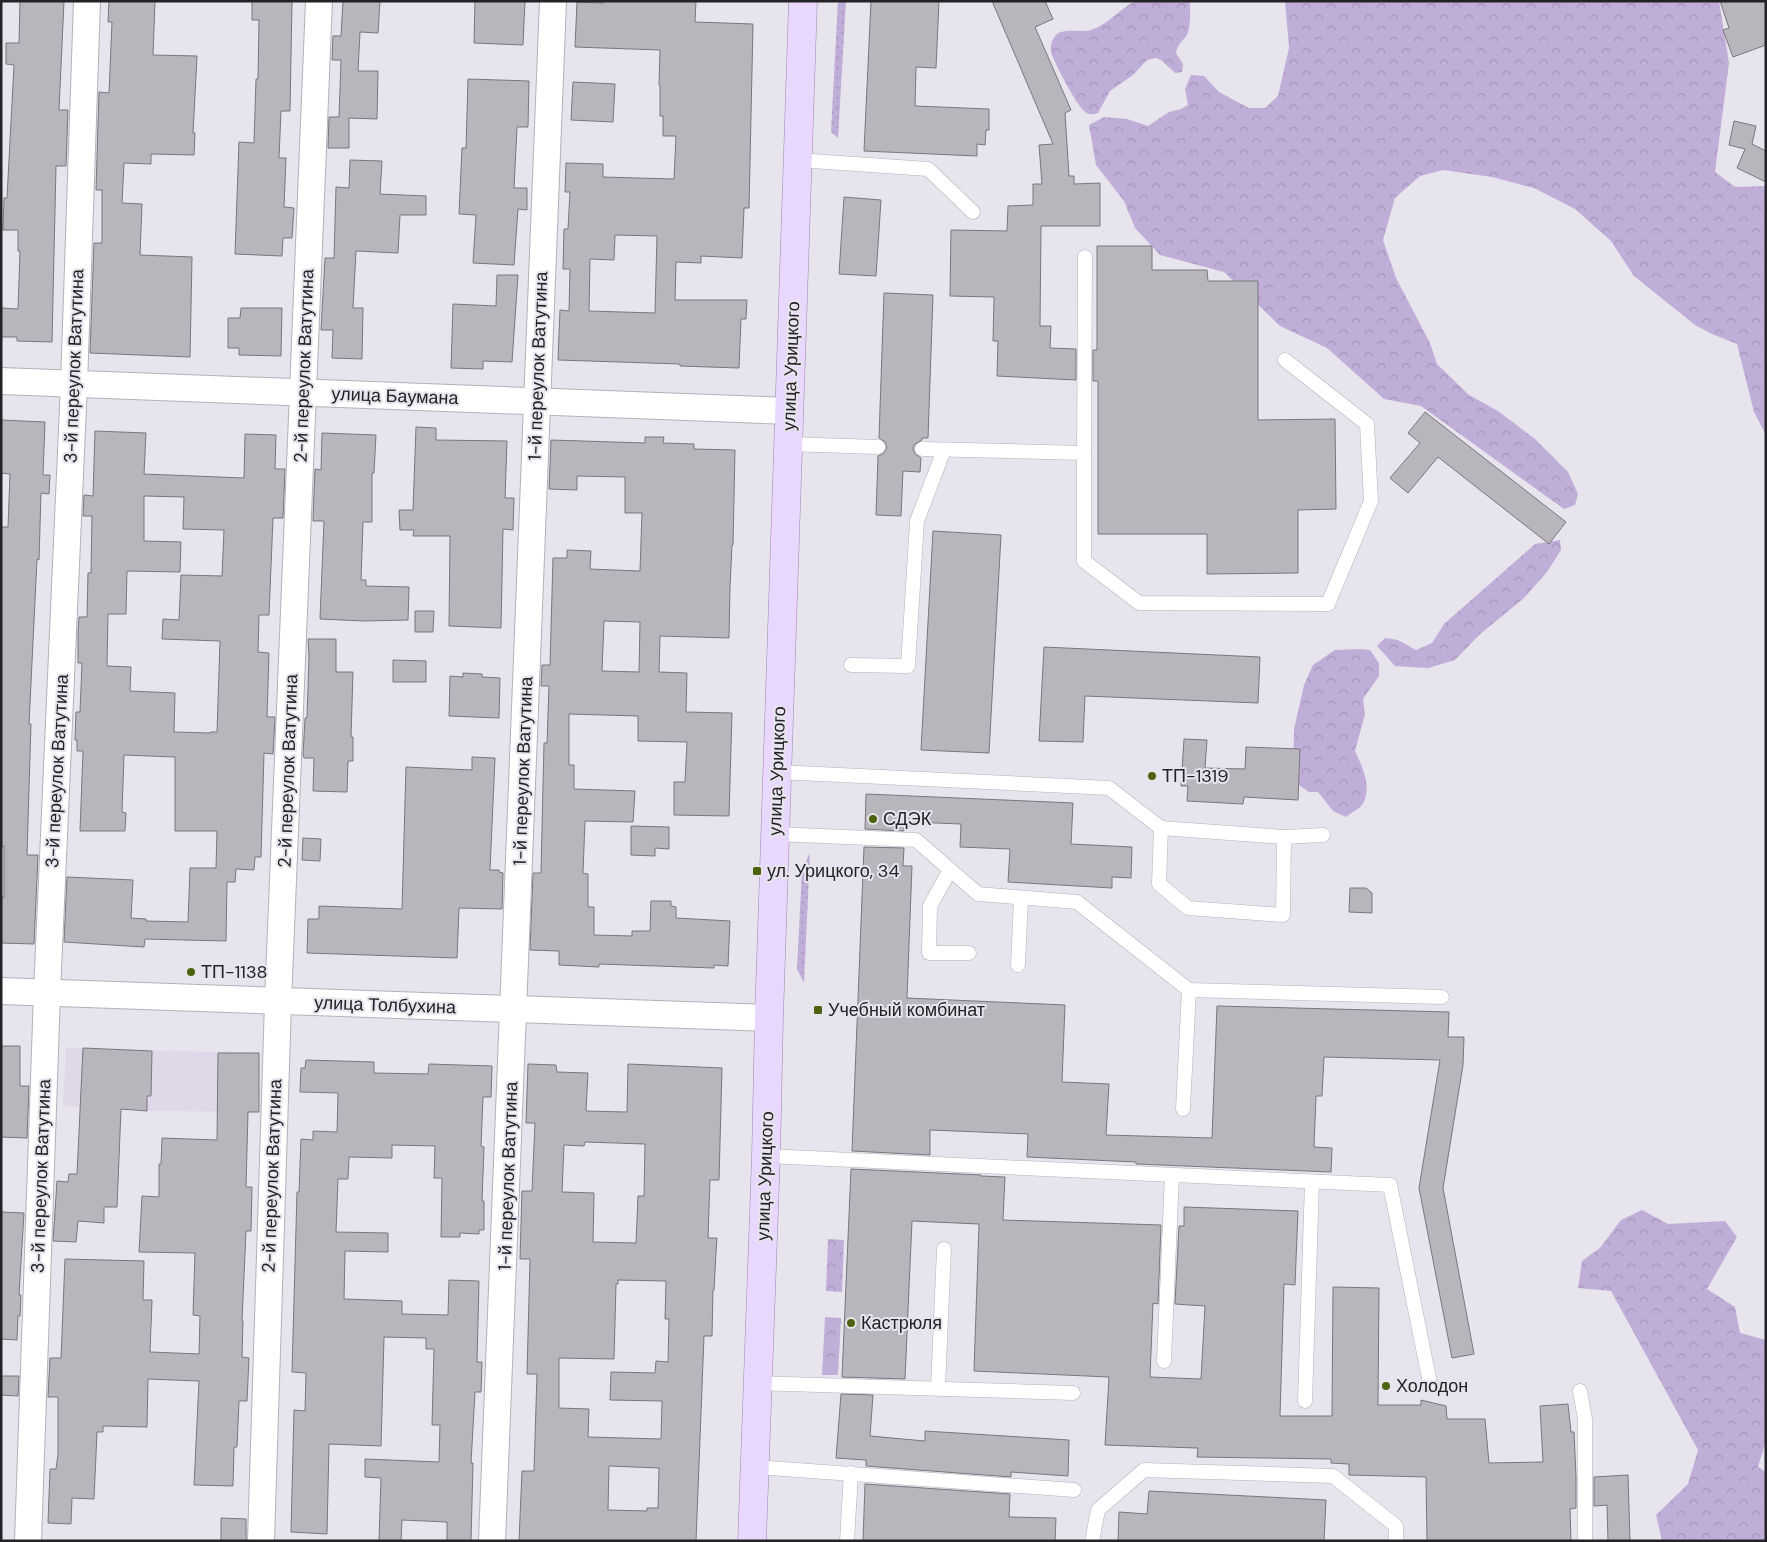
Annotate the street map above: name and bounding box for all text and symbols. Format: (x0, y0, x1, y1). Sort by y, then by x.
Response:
street label: 3-й переулок Ватутина (59, 268, 89, 463)
street label: 2-й переулок Ватутина (289, 268, 319, 463)
street label: 1-й переулок Ватутина (523, 270, 553, 461)
street label: улица Урицкого (777, 301, 805, 431)
street label: улица Баумана (331, 382, 460, 410)
street label: 3-й переулок Ватутина (40, 672, 74, 869)
street label: 2-й переулок Ватутина (273, 673, 303, 868)
street label: 1-й переулок Ватутина (508, 675, 538, 866)
street label: улица Урицкого (763, 706, 791, 836)
place label: ТП-1319 (1162, 764, 1229, 788)
marker: ТП-1319 (1146, 770, 1158, 782)
place label: СДЭК (883, 807, 932, 831)
marker: СДЭК (867, 813, 879, 825)
place label: ул. Урицкого, 34 (767, 859, 899, 883)
marker: ул. Урицкого, 34 (751, 865, 763, 877)
place label: ТП-1138 (201, 960, 267, 984)
marker: ТП-1138 (185, 966, 197, 978)
street label: улица Толбухина (314, 991, 457, 1020)
place label: Учебный комбинат (828, 998, 985, 1022)
marker: Учебный комбинат (812, 1004, 824, 1016)
street label: 3-й переулок Ватутина (26, 1078, 56, 1273)
street label: 2-й переулок Ватутина (257, 1078, 287, 1273)
street label: 1-й переулок Ватутина (493, 1080, 523, 1271)
street label: улица Урицкого (751, 1111, 779, 1241)
place label: Кастрюля (861, 1311, 942, 1335)
marker: Кастрюля (845, 1317, 857, 1329)
place label: Холодон (1396, 1374, 1468, 1398)
marker: Холодон (1380, 1380, 1392, 1392)

